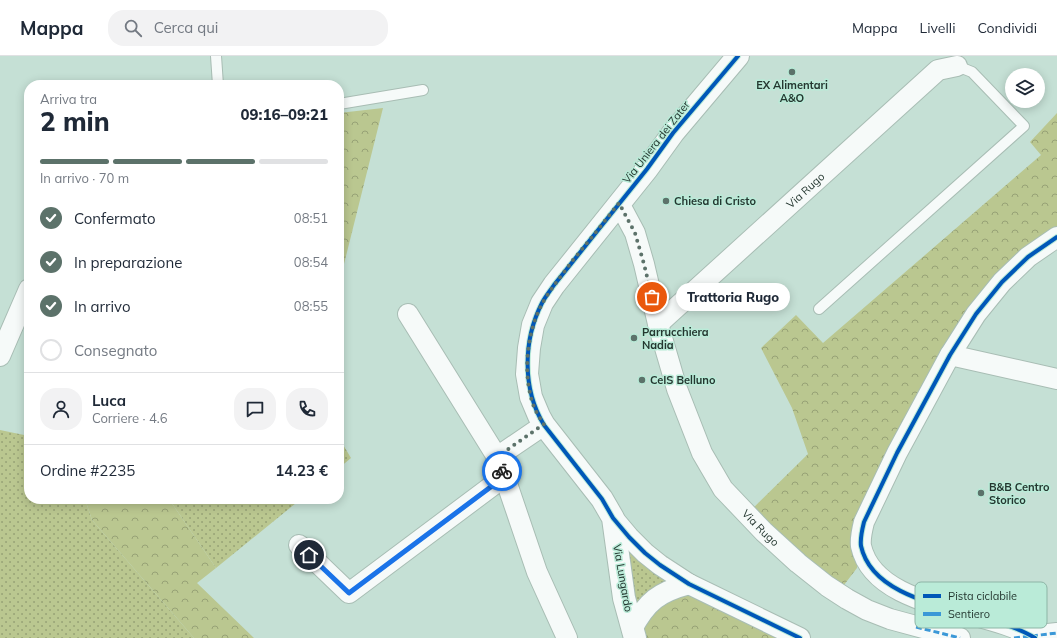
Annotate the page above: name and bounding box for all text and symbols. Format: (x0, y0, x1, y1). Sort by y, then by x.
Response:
search box (108, 10, 388, 46)
text: Mappa (20, 16, 84, 40)
icon: search (122, 17, 144, 39)
text: Cerca qui (154, 18, 218, 37)
text: Mappa (852, 19, 898, 37)
text: Livelli (920, 19, 955, 37)
text: Condividi (977, 19, 1037, 37)
marker: EX Alimentari A&O (787, 67, 797, 77)
map controls (1005, 68, 1045, 108)
button: layers (1005, 68, 1045, 108)
place label: EX Alimentari A&O (756, 78, 828, 105)
text: Arriva tra (40, 91, 97, 107)
street label: Via Uniera dei Zater (619, 98, 693, 186)
text: 2 min (40, 105, 110, 138)
text: 09:16–09:21 (241, 105, 328, 124)
street label: Via Rugo (783, 169, 827, 211)
text: In arrivo · 70 m (40, 170, 129, 186)
place label: Chiesa di Cristo (674, 194, 756, 208)
marker: Chiesa di Cristo (661, 196, 671, 206)
icon: check (40, 207, 62, 229)
text: Confermato (74, 209, 155, 228)
text: 08:51 (294, 210, 328, 226)
icon: check (40, 251, 62, 273)
text: In preparazione (74, 253, 182, 272)
text: 08:54 (294, 254, 328, 270)
pin (635, 280, 669, 314)
callout: Trattoria Rugo (676, 283, 790, 311)
icon: bag (641, 286, 663, 308)
text: Trattoria Rugo (687, 289, 779, 305)
icon: check (40, 295, 62, 317)
text: In arrivo (74, 297, 130, 316)
text: 08:55 (294, 298, 328, 314)
place label: Parrucchiera Nadia (642, 325, 709, 352)
marker: Parrucchiera Nadia (629, 333, 639, 343)
text: Consegnato (74, 341, 157, 360)
place label: CeIS Belluno (650, 373, 716, 387)
marker: CeIS Belluno (637, 375, 647, 385)
button: person (40, 388, 82, 430)
button: chat (234, 388, 276, 430)
button: phone (286, 388, 328, 430)
text: Luca (92, 391, 126, 410)
text: Corriere · 4.6 (92, 410, 168, 426)
courier (482, 451, 522, 491)
icon: bike (491, 460, 513, 482)
text: Ordine #2235 (40, 461, 135, 480)
text: 14.23 € (275, 461, 328, 480)
place label: B&B Centro Storico (989, 480, 1050, 507)
marker: B&B Centro Storico (976, 488, 986, 498)
street label: Via Rugo (739, 506, 782, 549)
pin (292, 538, 326, 572)
street label: Via Lungardo (610, 543, 636, 613)
icon: home (298, 544, 320, 566)
legend (915, 582, 1047, 628)
text: Pista ciclabile (948, 589, 1017, 603)
text: Sentiero (948, 607, 990, 621)

